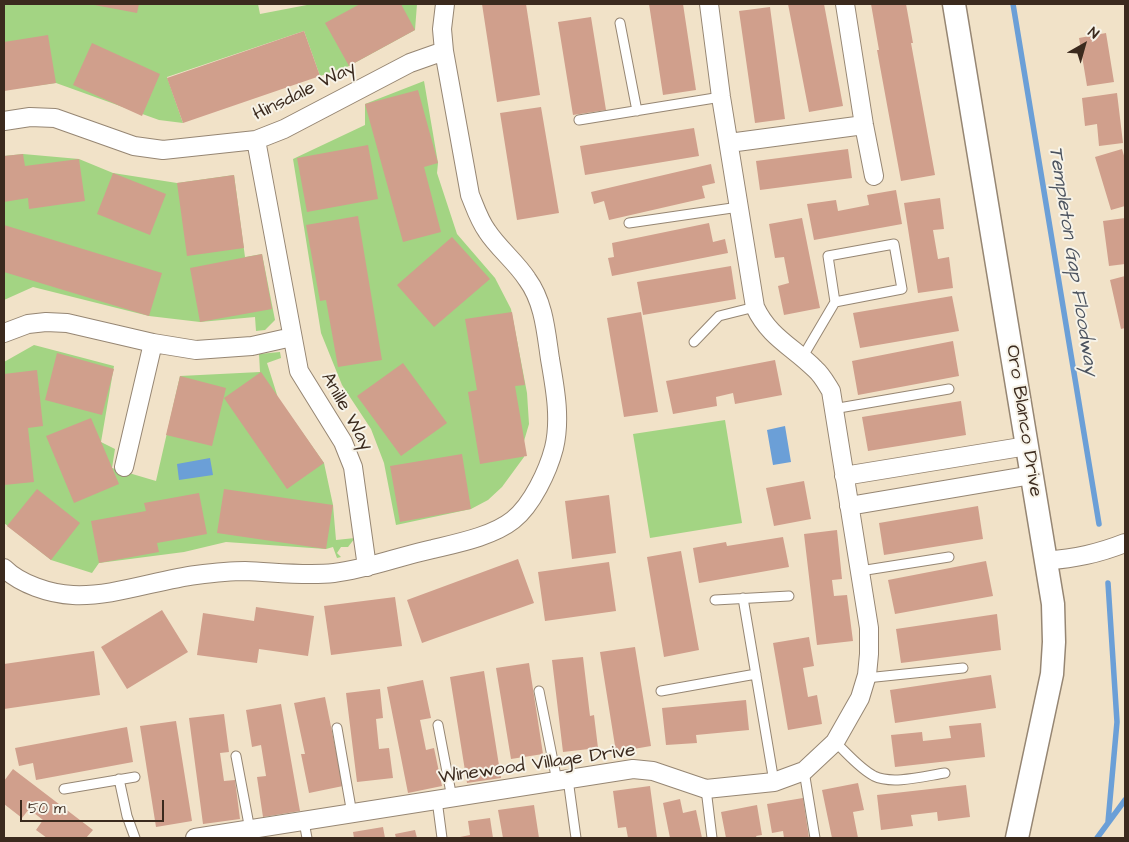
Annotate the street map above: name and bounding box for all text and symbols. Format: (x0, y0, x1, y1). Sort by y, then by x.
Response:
north arrow (1059, 20, 1109, 70)
text: N (1084, 23, 1103, 44)
street label: Hinsdale Way (250, 57, 360, 127)
water label: Templeton Gap Floodway (1042, 145, 1102, 377)
street label: Oro Blanco Drive (1000, 344, 1046, 498)
street label: Anille Way (315, 369, 377, 455)
street label: Winewood Village Drive (437, 740, 637, 790)
scale bar (22, 790, 166, 822)
text: 50 m (28, 798, 66, 819)

